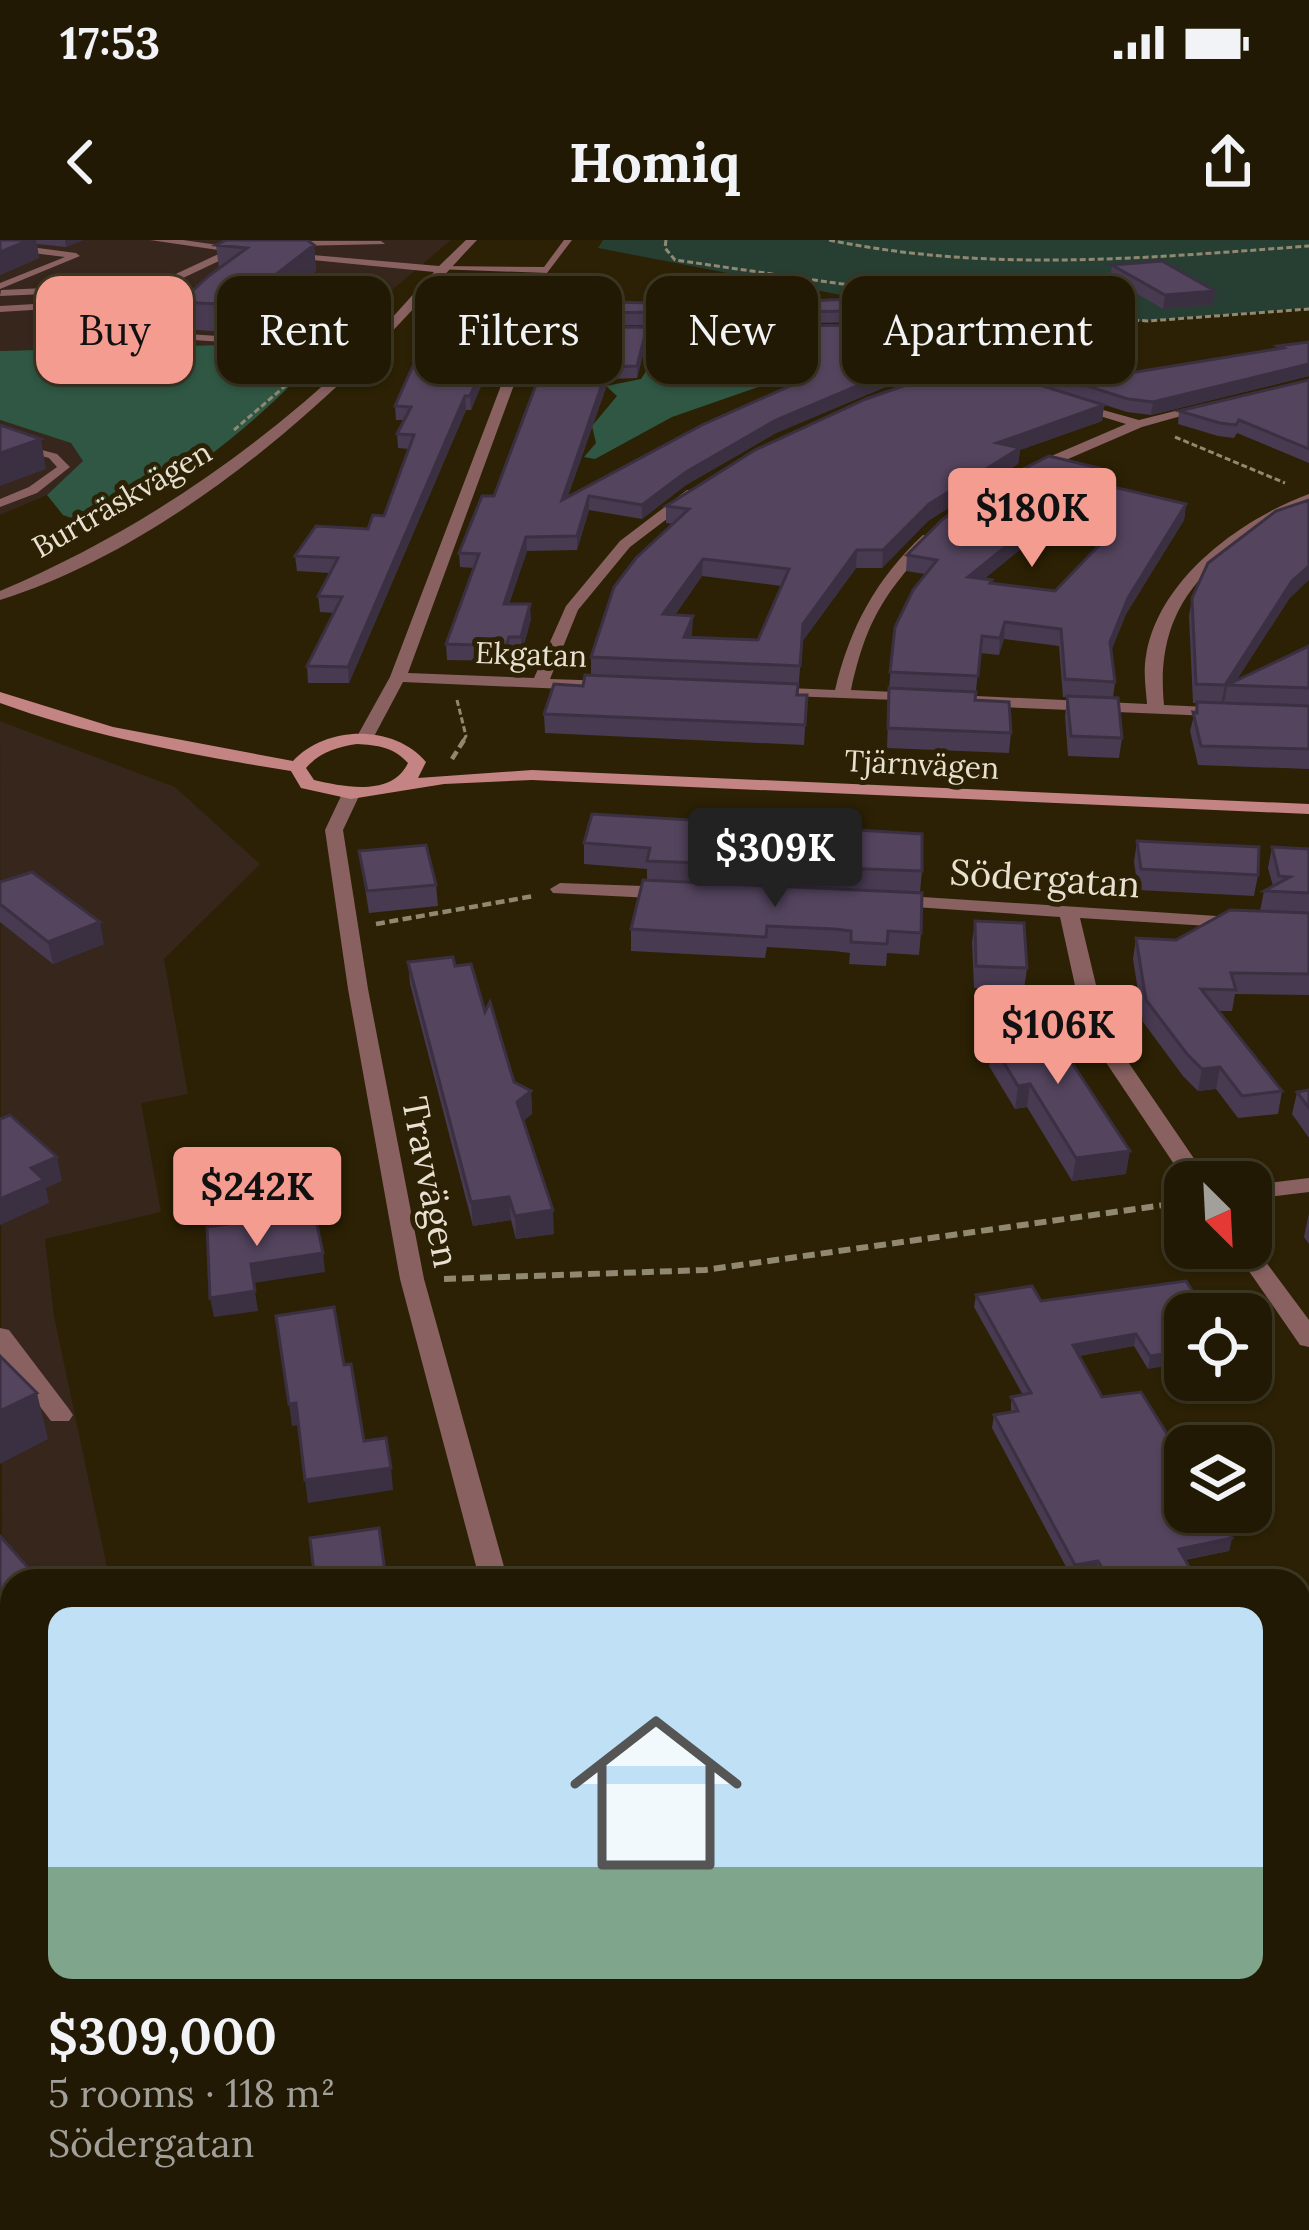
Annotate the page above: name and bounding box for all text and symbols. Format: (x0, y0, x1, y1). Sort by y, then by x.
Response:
text: 17:53 (60, 14, 160, 71)
text: Homiq (569, 128, 740, 197)
icon: back (48, 129, 114, 195)
icon: share (1195, 129, 1261, 195)
chip: Buy (36, 276, 193, 384)
chip: Rent (217, 276, 391, 384)
chip: Filters (415, 276, 622, 384)
chip: New (646, 276, 818, 384)
chip: Apartment (842, 276, 1135, 384)
street label: Burträskvägen (25, 433, 218, 567)
pin: $180K (948, 468, 1116, 570)
text: $180K (975, 482, 1089, 532)
street label: Ekgatan (474, 633, 588, 676)
street label: Tjärnvägen (844, 741, 1000, 788)
pin: $309K (691, 808, 859, 910)
text: $309K (715, 822, 835, 872)
street label: Södergatan (948, 848, 1142, 908)
pin: $106K (974, 985, 1142, 1087)
text: $106K (1001, 999, 1115, 1049)
street label: Travvägen (392, 1093, 470, 1271)
pin: $242K (173, 1147, 341, 1249)
text: $242K (200, 1161, 314, 1211)
north arrow (1164, 1161, 1272, 1269)
map controls (1164, 1161, 1272, 1533)
button: locate (1164, 1293, 1272, 1401)
button: layers (1164, 1425, 1272, 1533)
icon: home (548, 1685, 764, 1901)
text: $309,000 (48, 2003, 277, 2068)
text: 5 rooms · 118 m² (48, 2068, 335, 2118)
text: Södergatan (48, 2118, 254, 2168)

